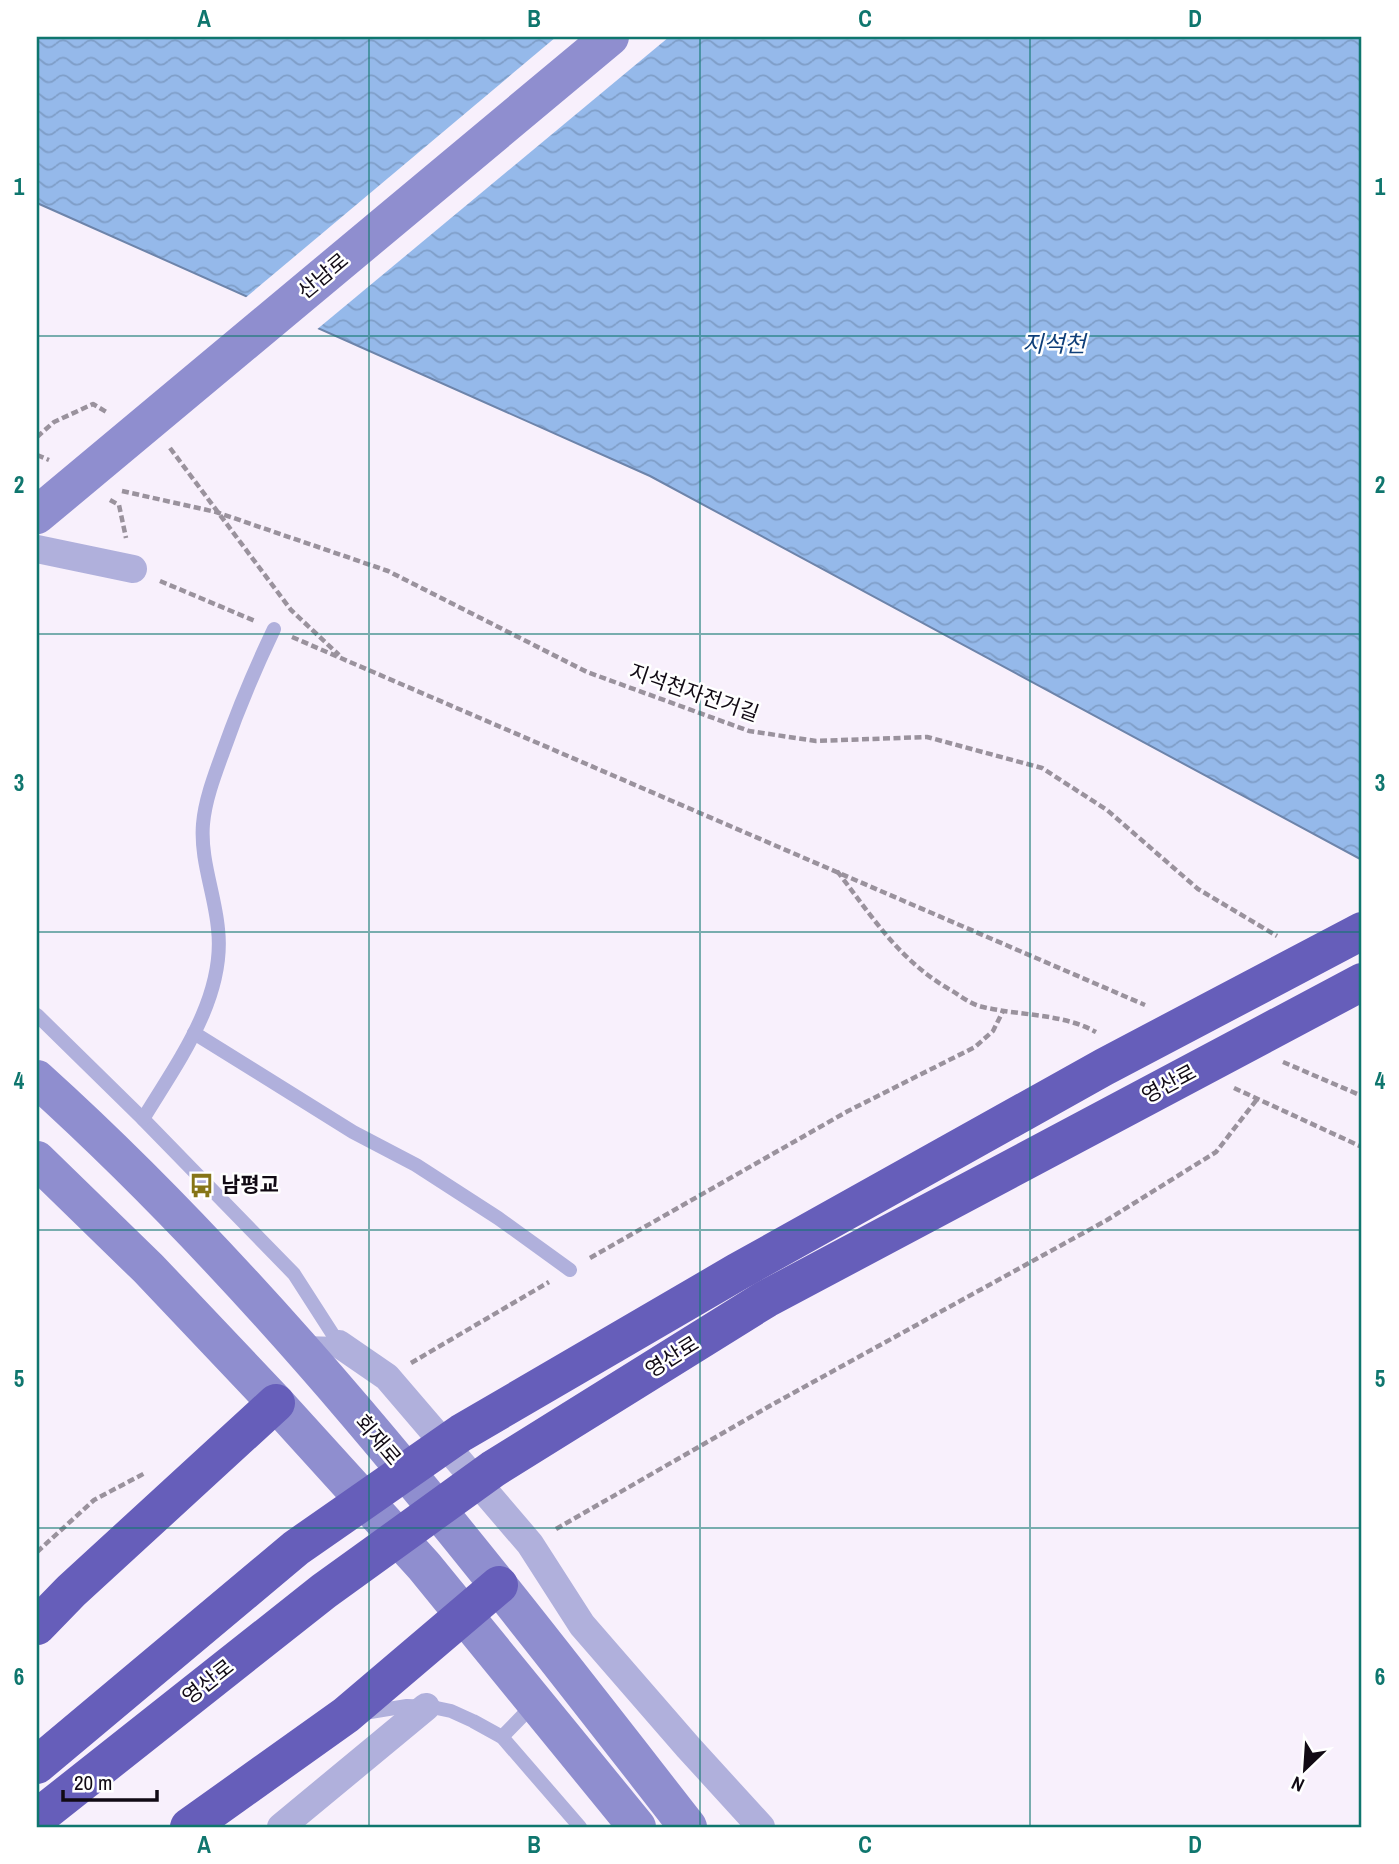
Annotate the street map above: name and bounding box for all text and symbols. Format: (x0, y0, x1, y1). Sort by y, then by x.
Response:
text: A (197, 3, 211, 34)
text: B (527, 3, 541, 34)
text: C (858, 3, 872, 34)
text: D (1188, 3, 1202, 34)
text: 1 (14, 171, 25, 202)
text: 1 (1375, 171, 1386, 202)
street label: 산남로 (291, 246, 354, 305)
water label: 지석천 (1022, 328, 1089, 359)
text: 2 (14, 469, 24, 500)
text: 2 (1375, 469, 1385, 500)
street label: 지석천자전거길 (626, 657, 763, 728)
text: 3 (14, 767, 24, 798)
text: 3 (1375, 767, 1385, 798)
street label: 영산로 (1136, 1057, 1201, 1110)
text: 4 (14, 1065, 25, 1096)
text: 4 (1375, 1065, 1386, 1096)
place label: 남평교 (221, 1170, 279, 1199)
bus stop icon: 남평교 (187, 1171, 215, 1199)
street label: 영산로 (639, 1329, 704, 1384)
text: 5 (14, 1363, 24, 1394)
text: 5 (1375, 1363, 1385, 1394)
street label: 회재로 (349, 1408, 408, 1471)
street label: 영산로 (176, 1652, 239, 1711)
text: 6 (14, 1661, 24, 1692)
text: 6 (1375, 1661, 1385, 1692)
north arrow (1270, 1734, 1340, 1804)
scale bar (63, 1759, 158, 1803)
text: 20 m (74, 1768, 112, 1797)
text: N (1287, 1770, 1308, 1799)
text: A (197, 1829, 211, 1860)
text: B (527, 1829, 541, 1860)
text: C (858, 1829, 872, 1860)
text: D (1188, 1829, 1202, 1860)

